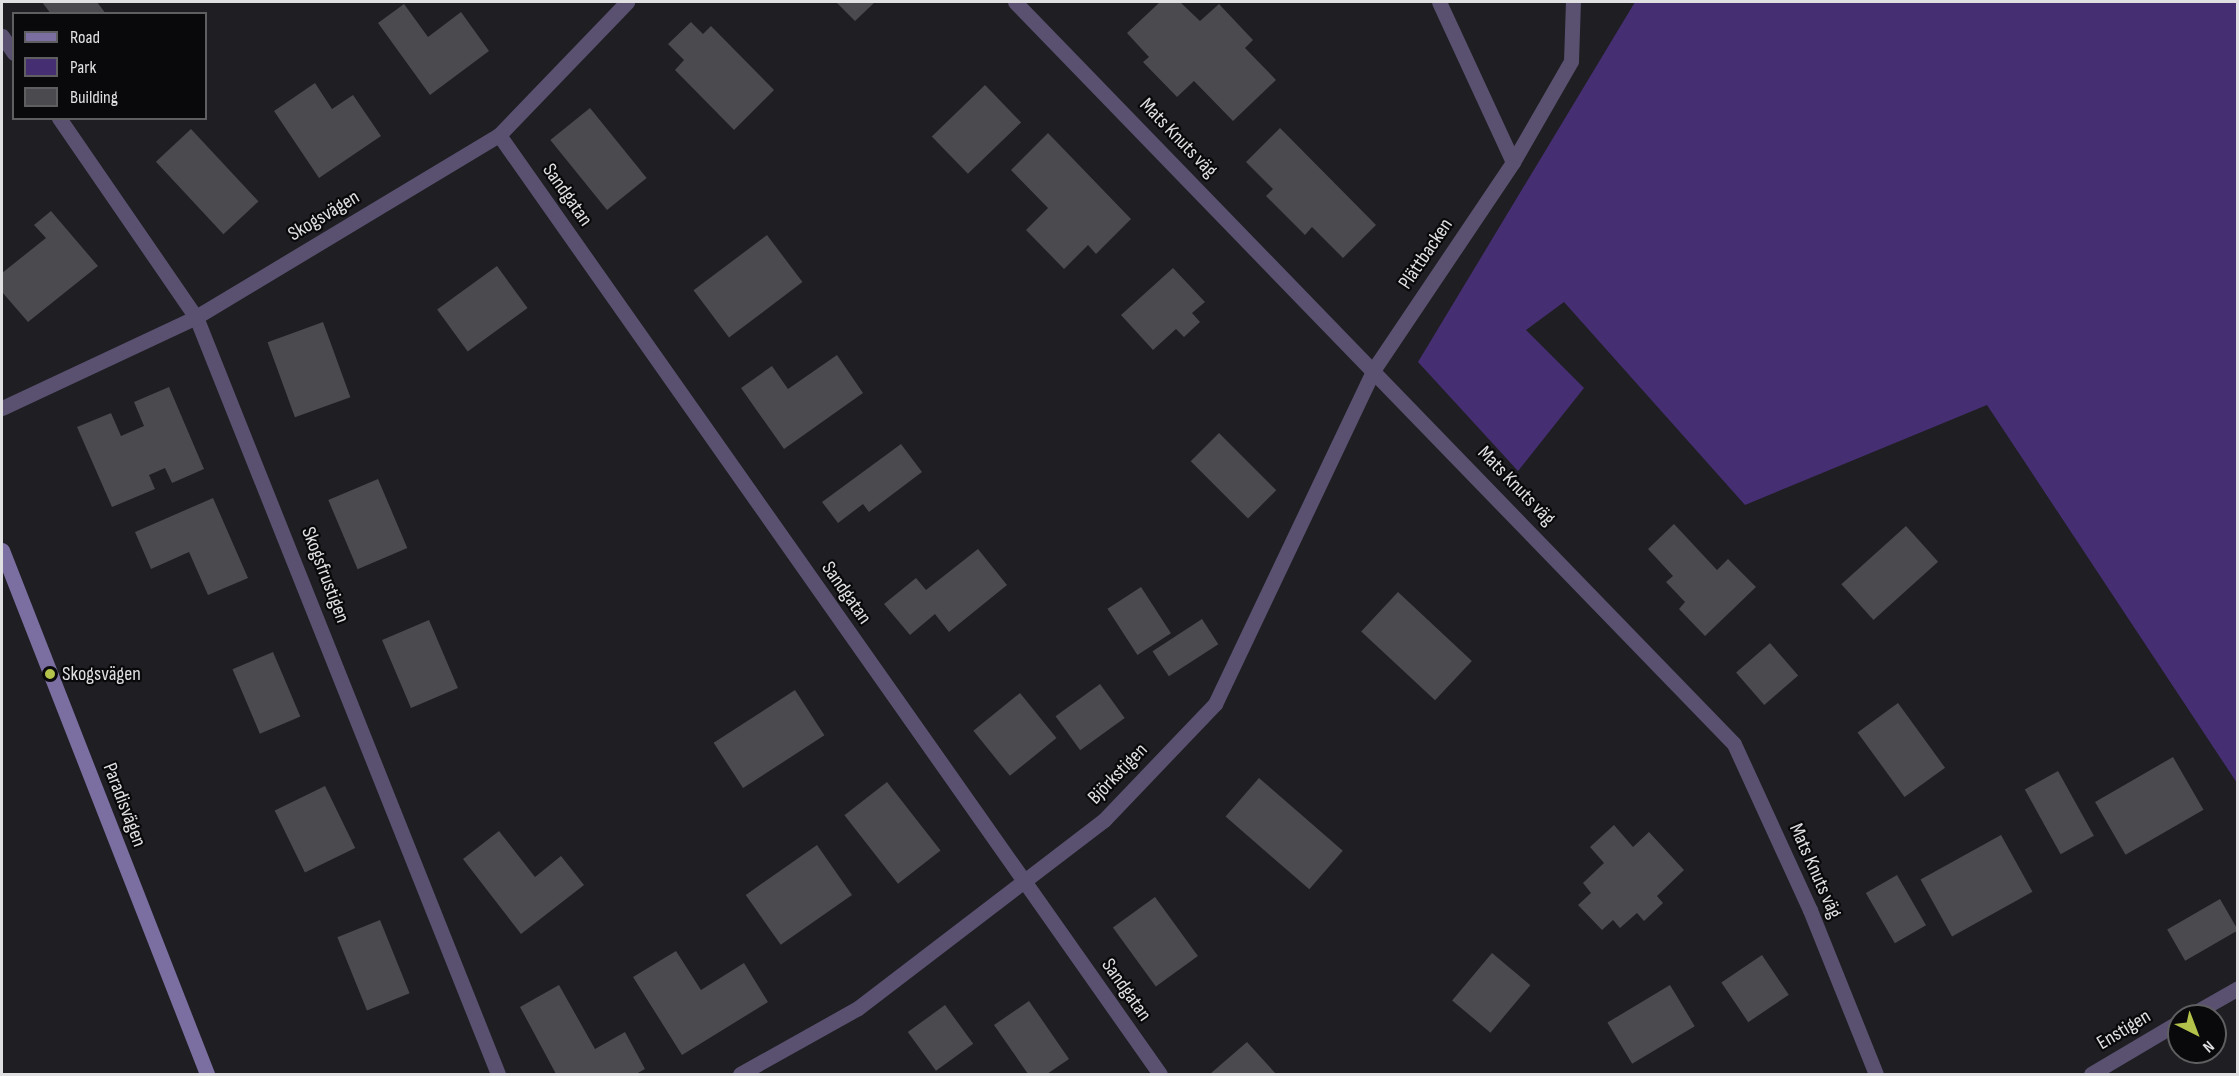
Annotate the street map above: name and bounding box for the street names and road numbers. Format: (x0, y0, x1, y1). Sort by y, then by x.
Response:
street label: Mats Knuts väg (1134, 93, 1222, 183)
street label: Sandgatan (537, 159, 597, 231)
street label: Skogsvägen (284, 185, 364, 247)
street label: Plättbacken (1394, 214, 1458, 294)
street label: Mats Knuts väg (1472, 441, 1560, 531)
street label: Skogsfrustigen (296, 524, 354, 626)
street label: Sandgatan (816, 557, 876, 629)
street label: Björkstigen (1083, 739, 1153, 809)
street label: Paradisvägen (97, 760, 151, 850)
street label: Mats Knuts väg (1783, 820, 1847, 922)
street label: Sandgatan (1096, 954, 1156, 1026)
street label: Enstigen (2093, 1005, 2155, 1055)

